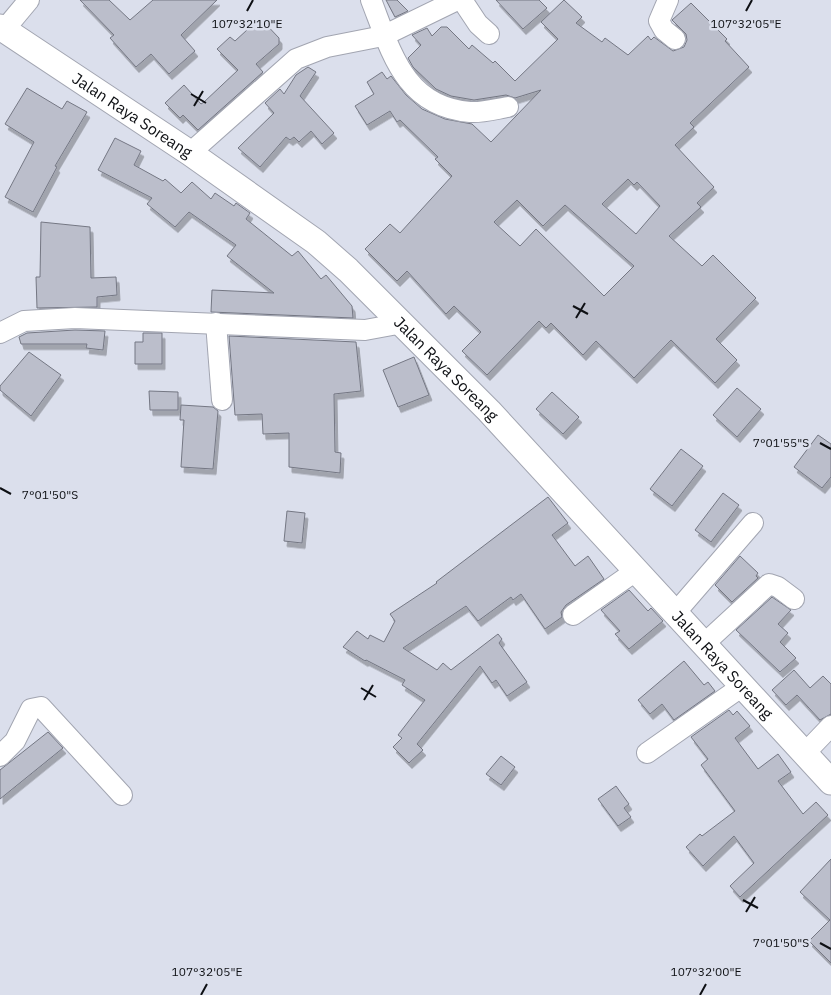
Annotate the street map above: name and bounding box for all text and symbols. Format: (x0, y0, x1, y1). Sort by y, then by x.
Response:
text: 107°32'10"E (212, 16, 282, 31)
text: 107°32'05"E (711, 16, 781, 31)
street label: Jalan Raya Soreang (69, 68, 197, 162)
street label: Jalan Raya Soreang (390, 312, 503, 425)
text: 7°01'55"S (753, 435, 809, 450)
text: 7°01'50"S (22, 487, 78, 502)
street label: Jalan Raya Soreang (668, 606, 778, 723)
text: 7°01'50"S (753, 935, 809, 950)
text: 107°32'05"E (172, 964, 242, 979)
text: 107°32'00"E (671, 964, 741, 979)

